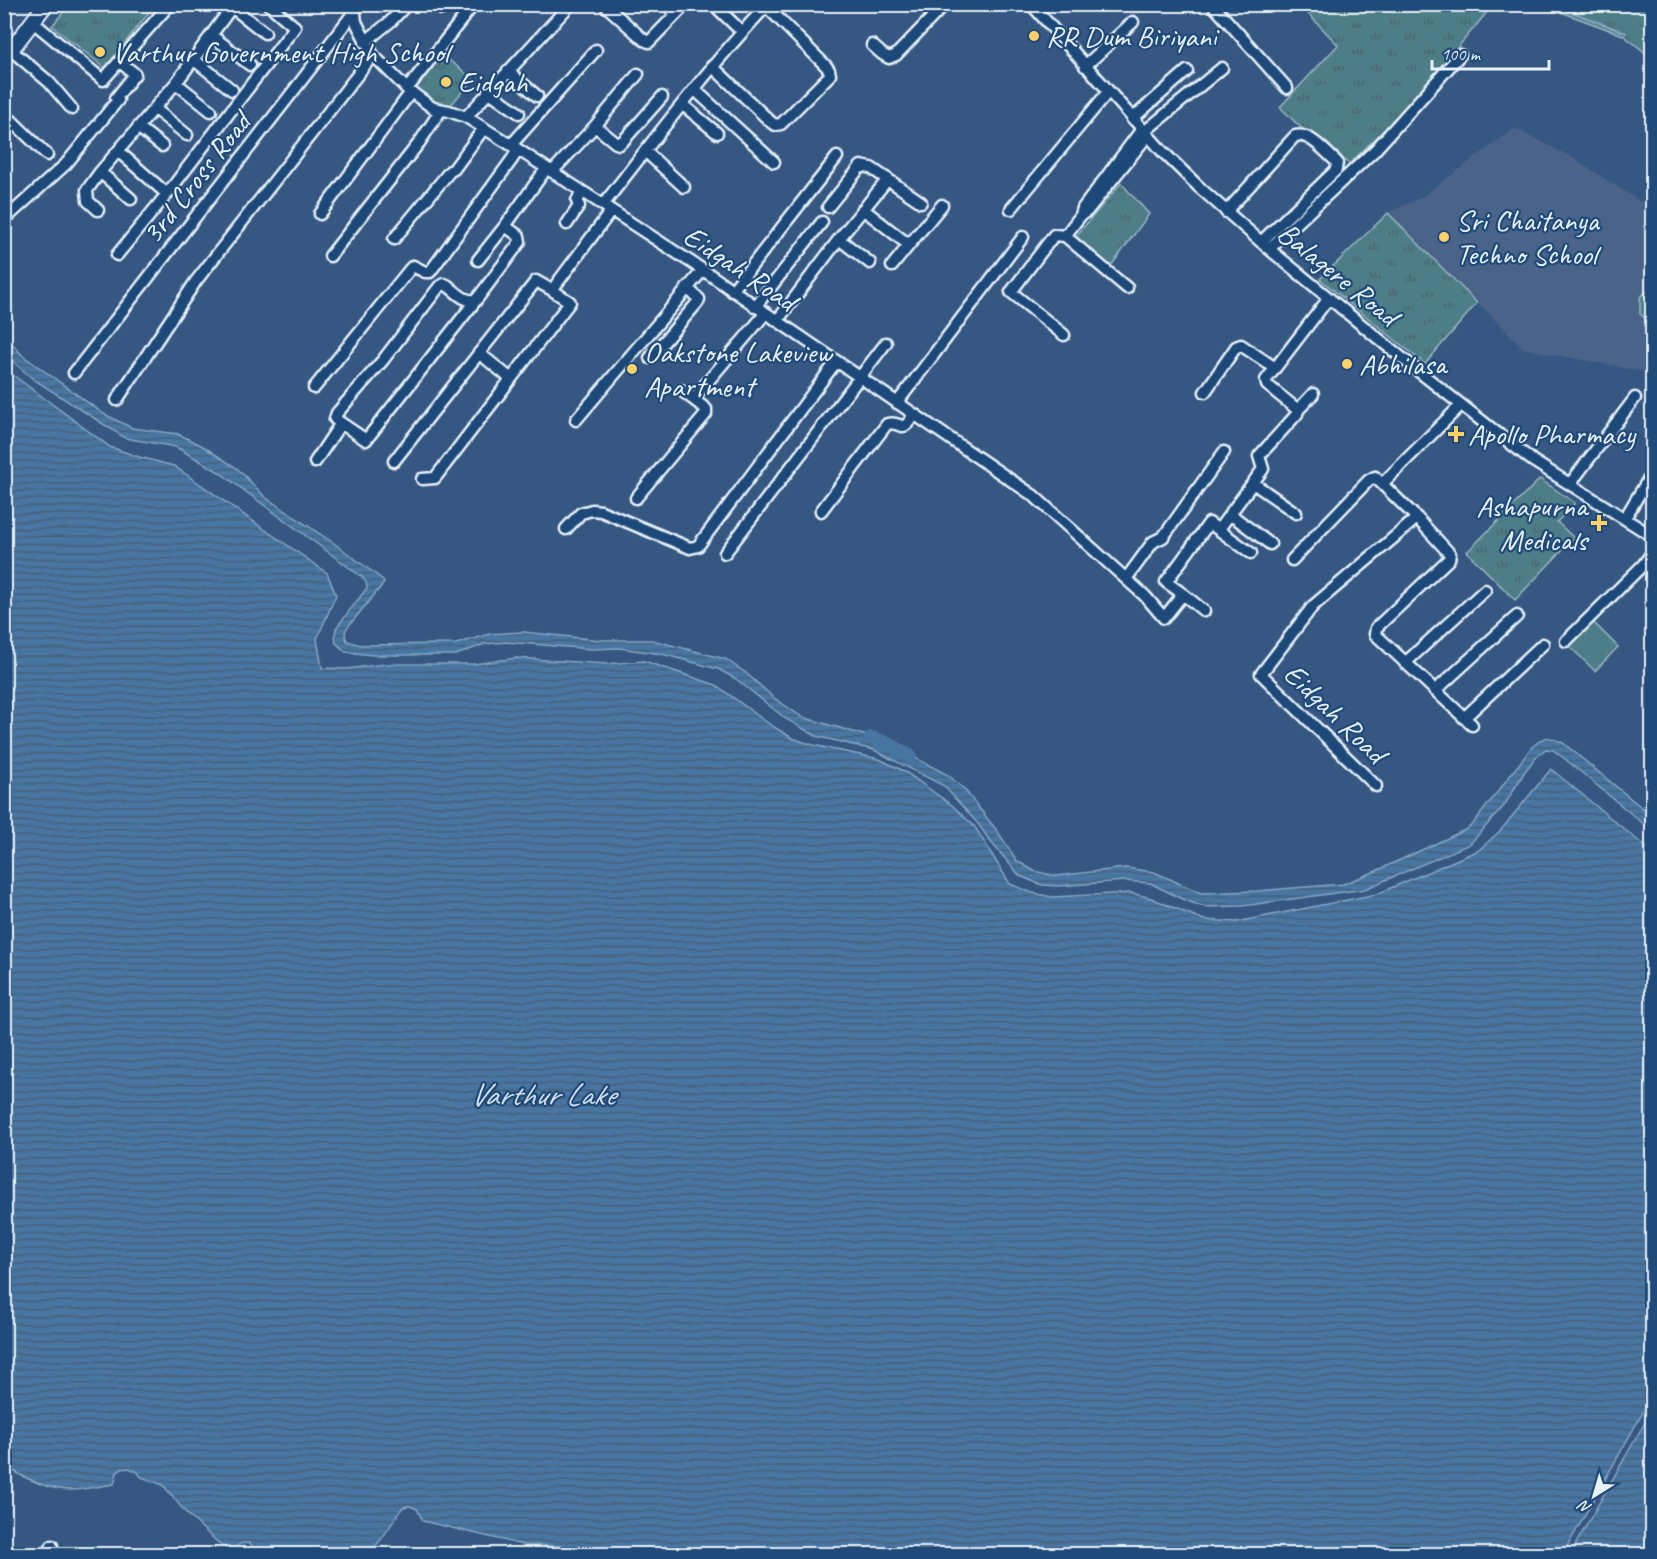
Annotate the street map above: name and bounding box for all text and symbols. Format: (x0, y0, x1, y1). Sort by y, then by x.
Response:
place label: RR Dum Biriyani (1046, 17, 1220, 55)
marker: RR Dum Biriyani (1027, 29, 1041, 43)
place label: Varthur Government High School (112, 33, 454, 71)
scale bar (1432, 33, 1549, 71)
text: 100 m (1441, 43, 1482, 65)
marker: Varthur Government High School (93, 45, 107, 59)
place label: Eidgah (458, 63, 528, 101)
marker: Eidgah (439, 75, 453, 89)
street label: 3rd Cross Road (133, 101, 262, 251)
place label: Sri Chaitanya Techno School (1456, 201, 1602, 273)
street label: Balagere Road (1270, 214, 1409, 337)
street label: Eidgah Road (676, 216, 807, 322)
marker: Sri Chaitanya Techno School (1437, 230, 1451, 244)
place label: Oakstone Lakeview Apartment (644, 333, 834, 405)
place label: Abhilasa (1359, 345, 1449, 383)
marker: Abhilasa (1340, 357, 1354, 371)
marker: Oakstone Lakeview Apartment (625, 362, 639, 376)
place label: Apollo Pharmacy (1468, 415, 1637, 453)
marker: Apollo Pharmacy (1449, 427, 1463, 441)
place label: Ashapurna Medicals (1476, 487, 1590, 559)
marker: Ashapurna Medicals (1592, 516, 1606, 530)
street label: Eidgah Road (1276, 655, 1397, 774)
water label: Varthur Lake (470, 1074, 619, 1115)
north arrow (1564, 1466, 1624, 1526)
text: N (1573, 1494, 1596, 1518)

